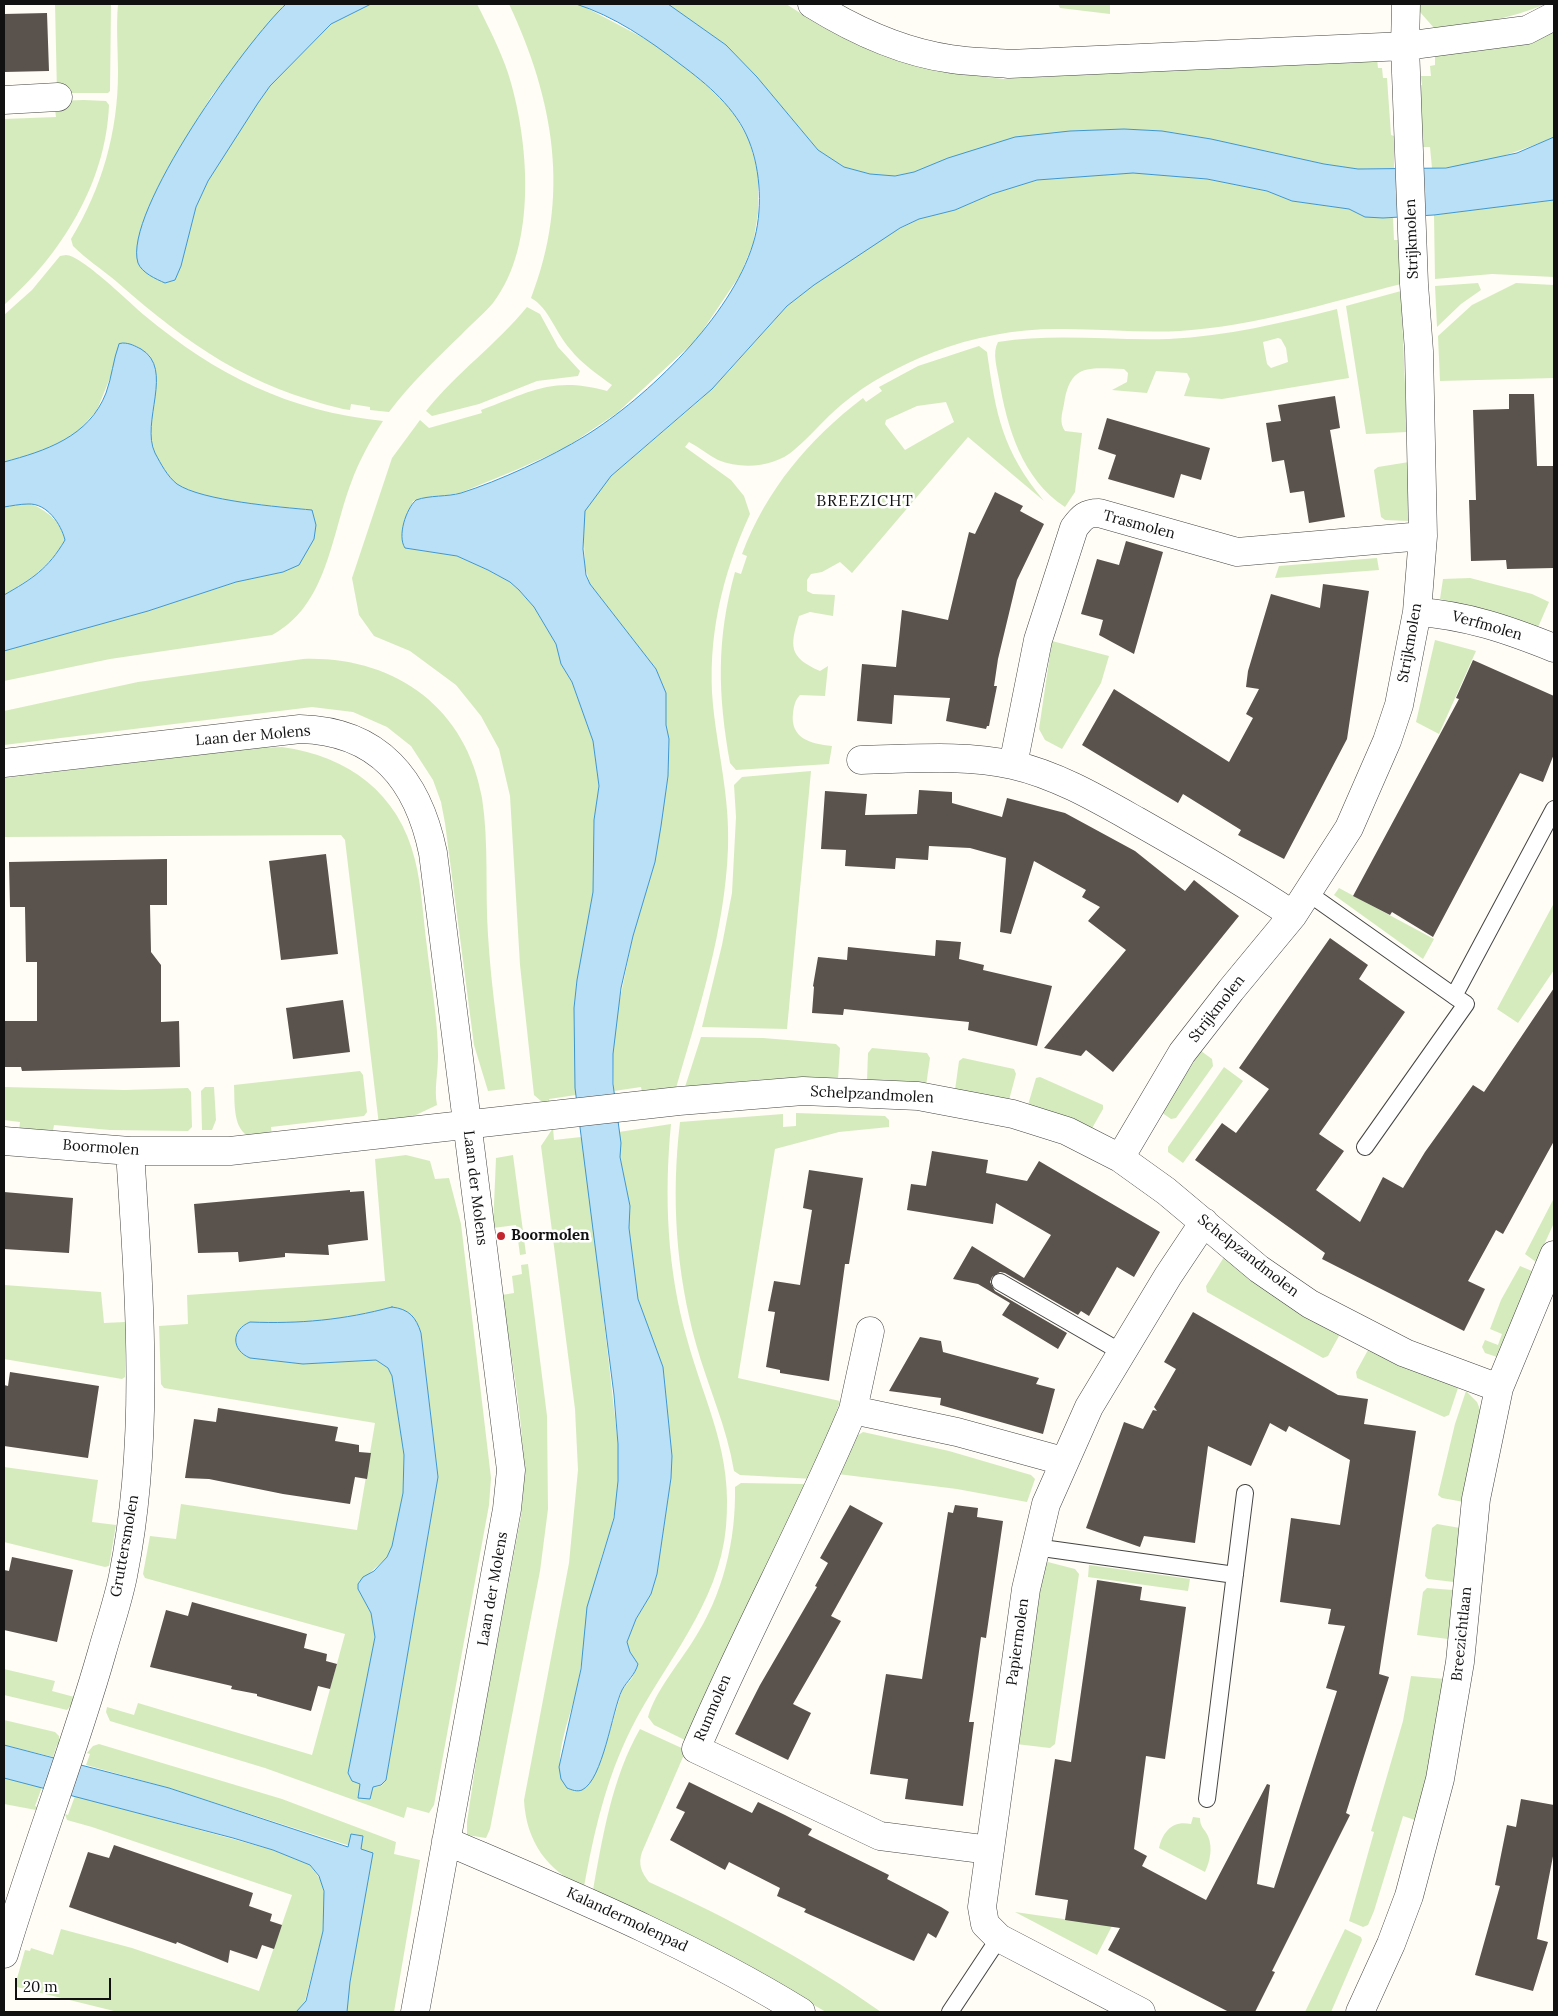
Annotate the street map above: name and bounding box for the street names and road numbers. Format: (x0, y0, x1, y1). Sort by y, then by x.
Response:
street label: Strijkmolen (1402, 198, 1422, 280)
street label: Trasmolen (1101, 507, 1177, 543)
street label: Strijkmolen (1394, 602, 1426, 684)
street label: Verfmolen (1450, 607, 1524, 645)
street label: Laan der Molens (195, 722, 311, 750)
street label: Strijkmolen (1185, 972, 1249, 1046)
street label: Schelpzandmolen (810, 1083, 934, 1107)
street label: Laan der Molens (459, 1129, 491, 1247)
street label: Boormolen (62, 1136, 140, 1160)
street label: Schelpzandmolen (1194, 1211, 1302, 1301)
street label: Gruttersmolen (107, 1493, 143, 1599)
street label: Laan der Molens (474, 1530, 512, 1648)
street label: Breezichtlaan (1448, 1586, 1476, 1682)
street label: Papiermolen (1003, 1597, 1033, 1687)
street label: Runmolen (691, 1672, 735, 1744)
street label: Kalandermolenpad (564, 1884, 690, 1956)

